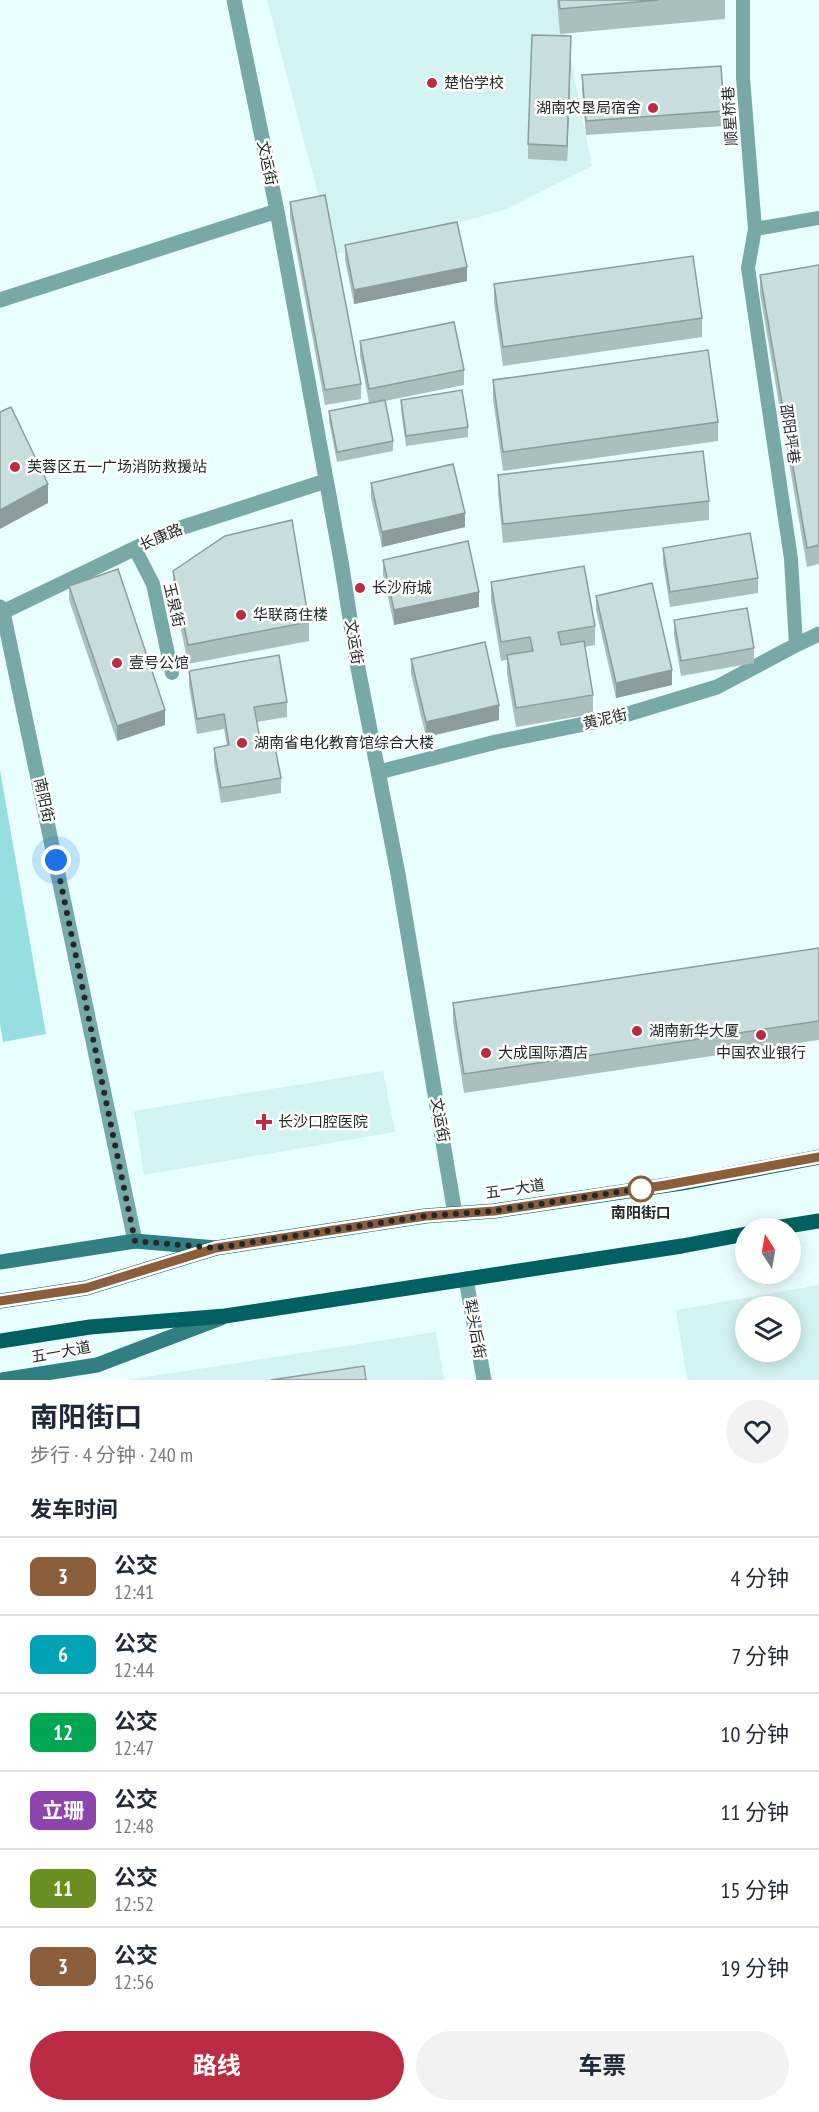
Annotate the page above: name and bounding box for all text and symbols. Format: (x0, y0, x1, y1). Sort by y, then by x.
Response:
place label: 楚怡学校 (444, 73, 504, 92)
marker: 楚怡学校 (425, 76, 439, 90)
street label: 顺星桥巷 (718, 85, 741, 147)
place label: 湖南农垦局宿舍 (536, 98, 641, 117)
marker: 湖南农垦局宿舍 (646, 101, 660, 115)
street label: 文运街 (254, 139, 281, 187)
street label: 邵阳坪巷 (777, 403, 804, 465)
place label: 芙蓉区五一广场消防救援站 (27, 457, 207, 476)
marker: 芙蓉区五一广场消防救援站 (8, 460, 22, 474)
street label: 长康路 (136, 519, 185, 554)
place label: 长沙府城 (372, 578, 432, 597)
street label: 玉泉街 (160, 581, 189, 629)
marker: 长沙府城 (353, 581, 367, 595)
place label: 华联商住楼 (253, 605, 328, 624)
marker: 华联商住楼 (234, 608, 248, 622)
street label: 文运街 (342, 618, 367, 666)
place label: 壹号公馆 (129, 653, 189, 672)
marker: 壹号公馆 (110, 656, 124, 670)
street label: 黄泥街 (581, 704, 629, 733)
place label: 湖南省电化教育馆综合大楼 (254, 733, 434, 752)
marker: 湖南省电化教育馆综合大楼 (235, 736, 249, 750)
street label: 南阳街 (31, 776, 58, 824)
your location (41, 845, 71, 875)
place label: 湖南新华大厦 (649, 1021, 739, 1040)
marker: 湖南新华大厦 (630, 1024, 644, 1038)
marker: 中国农业银行 (754, 1028, 768, 1042)
place label: 大成国际酒店 (498, 1043, 588, 1062)
place label: 中国农业银行 (716, 1043, 806, 1062)
marker: 大成国际酒店 (479, 1046, 493, 1060)
street label: 文运街 (427, 1096, 454, 1144)
place label: 长沙口腔医院 (278, 1112, 368, 1131)
marker: 长沙口腔医院 (255, 1113, 273, 1131)
street label: 五一大道 (484, 1175, 546, 1202)
marker: 南阳街口 (628, 1176, 654, 1202)
place label: 南阳街口 (611, 1203, 671, 1222)
north arrow (735, 1218, 801, 1284)
map controls (735, 1218, 801, 1362)
button: layers (735, 1296, 801, 1362)
street label: 犁头后街 (461, 1298, 490, 1360)
street label: 五一大道 (30, 1337, 92, 1366)
text: 南阳街口 (30, 1398, 142, 1435)
button: heart (726, 1400, 789, 1463)
text: 步行 · 4 分钟 · 240 m (30, 1442, 193, 1468)
text: 发车时间 (30, 1495, 118, 1523)
text: 公交 (114, 1551, 158, 1579)
text: 3 (58, 1563, 68, 1590)
text: 4 分钟 (730, 1564, 789, 1592)
text: 12:41 (114, 1579, 154, 1605)
text: 公交 (114, 1629, 158, 1657)
text: 6 (58, 1641, 68, 1668)
text: 7 分钟 (731, 1642, 789, 1670)
text: 12:44 (114, 1657, 154, 1683)
text: 公交 (114, 1707, 158, 1735)
text: 12 (53, 1719, 73, 1746)
text: 10 分钟 (721, 1720, 789, 1748)
text: 12:47 (114, 1735, 154, 1761)
text: 公交 (114, 1785, 158, 1813)
text: 立珊 (42, 1797, 84, 1824)
text: 11 分钟 (721, 1798, 789, 1826)
text: 12:48 (114, 1813, 154, 1839)
text: 公交 (114, 1863, 158, 1891)
text: 11 (53, 1875, 73, 1902)
text: 15 分钟 (721, 1876, 789, 1904)
text: 12:52 (114, 1891, 154, 1917)
text: 公交 (114, 1941, 158, 1969)
text: 3 (58, 1953, 68, 1980)
text: 19 分钟 (721, 1954, 789, 1982)
text: 12:56 (114, 1969, 154, 1995)
button: 路线 (30, 2031, 404, 2100)
button: 车票 (416, 2031, 789, 2100)

